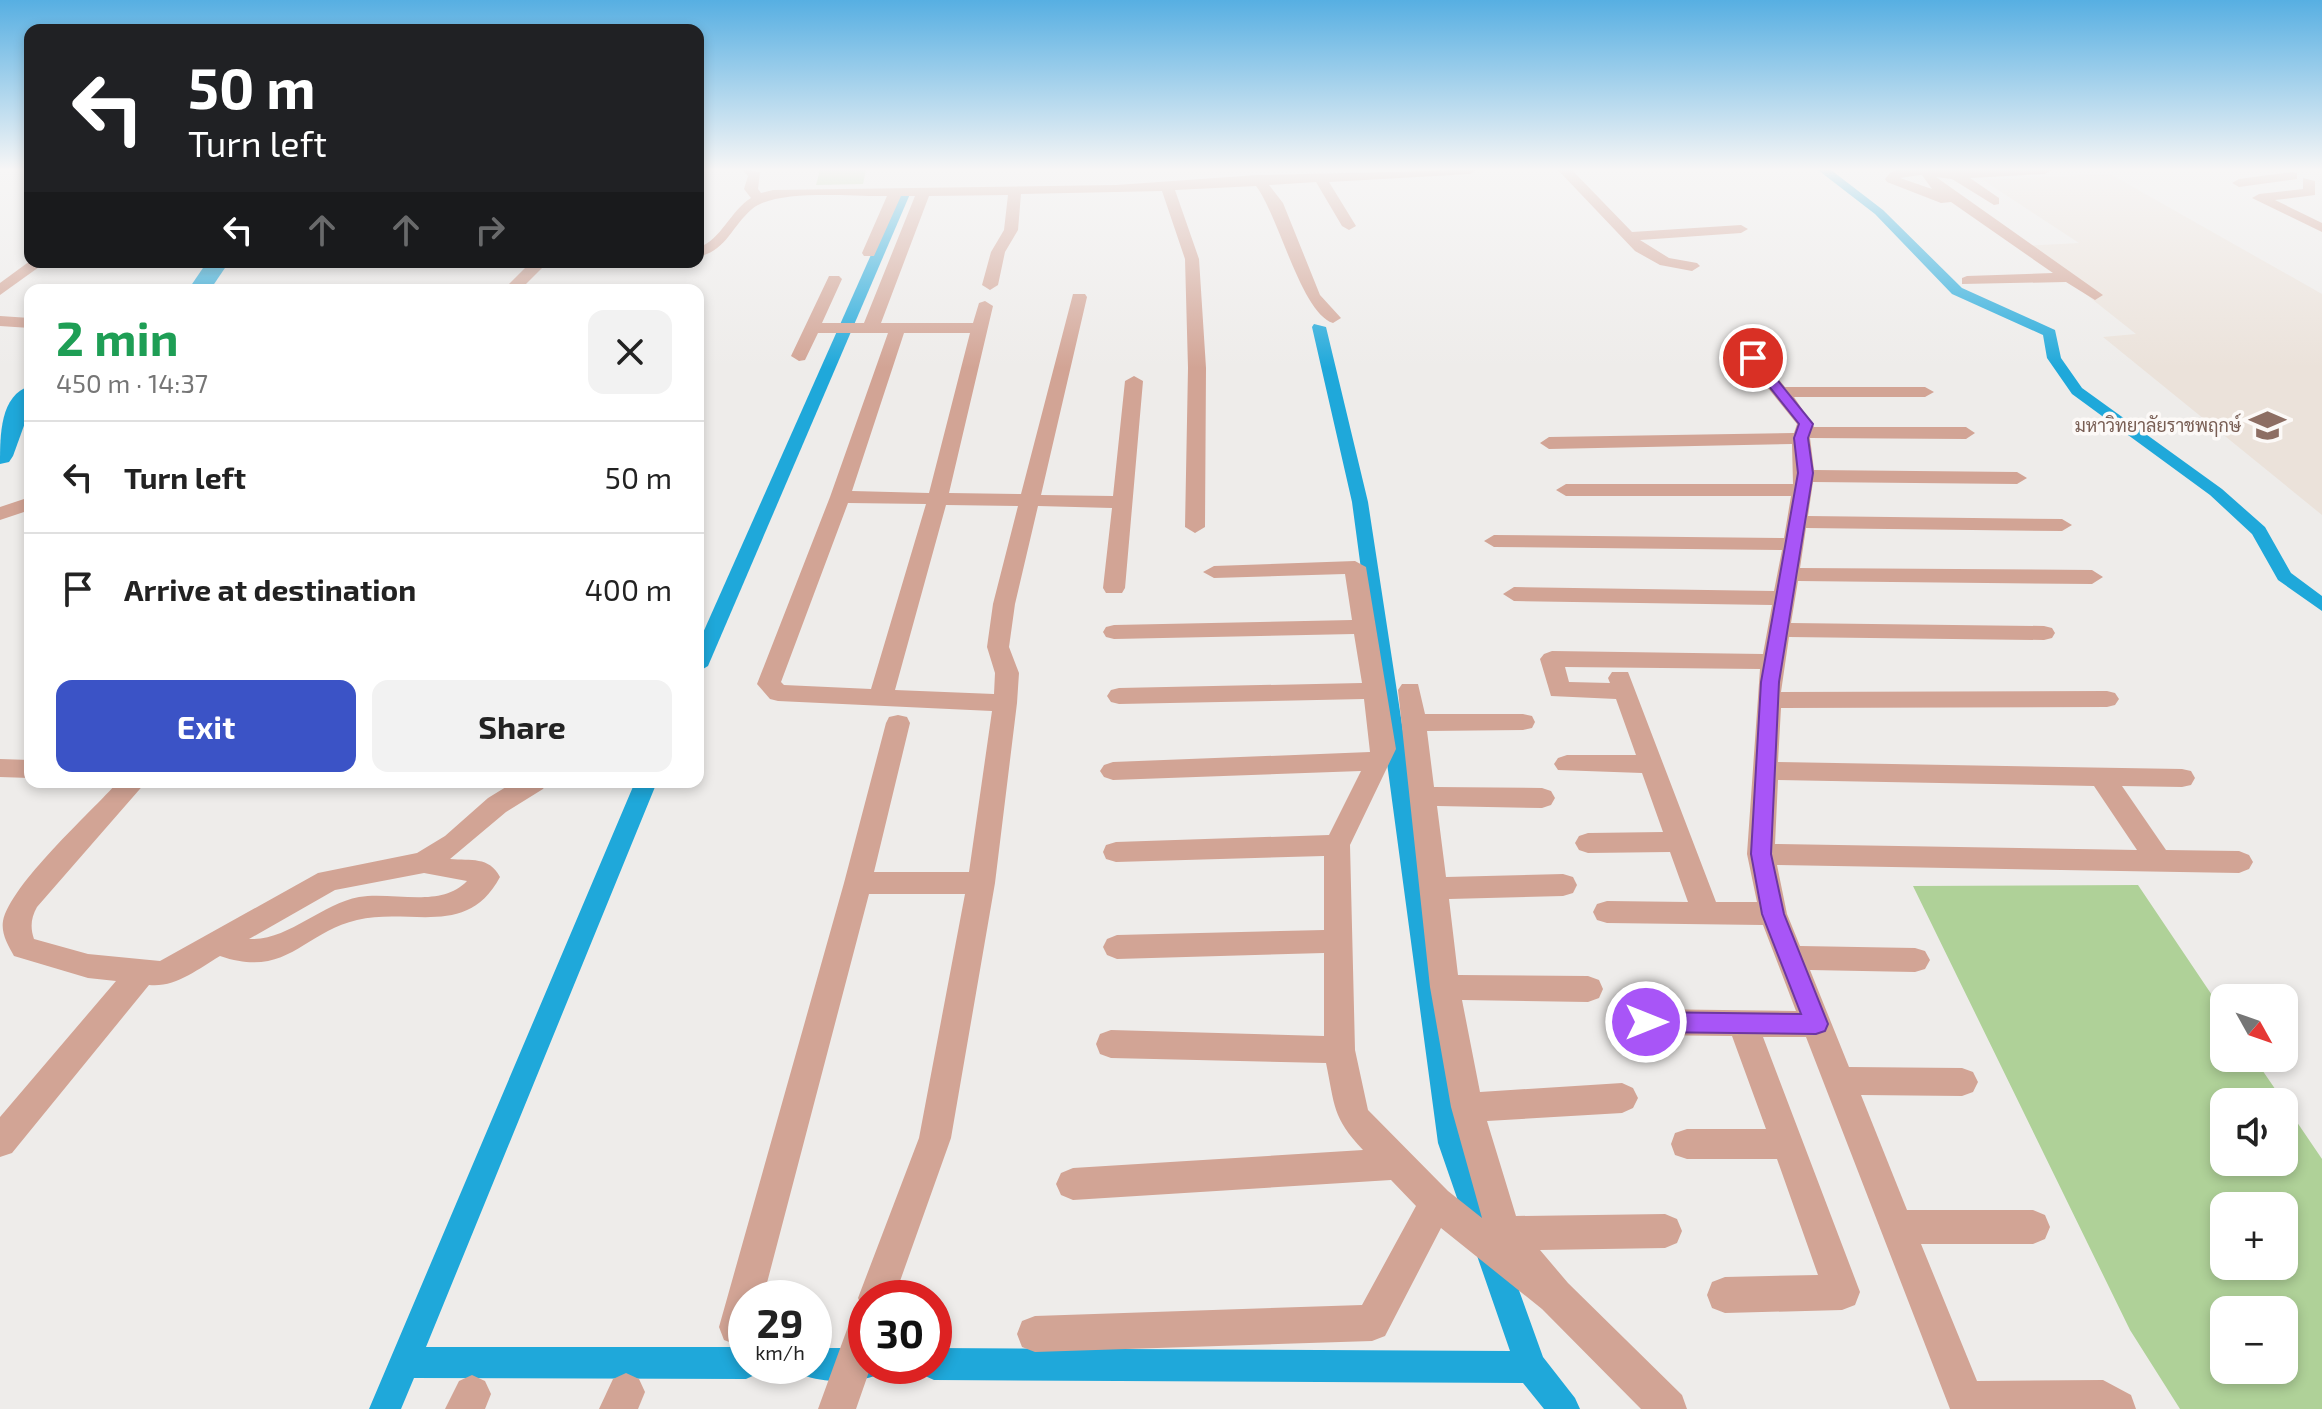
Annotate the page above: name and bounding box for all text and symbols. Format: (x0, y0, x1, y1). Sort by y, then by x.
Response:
text: 50 m (188, 53, 316, 120)
icon: left (56, 56, 160, 160)
text: Turn left (188, 121, 327, 164)
icon: left (216, 208, 260, 252)
icon: ahead (300, 208, 344, 252)
icon: ahead (384, 208, 428, 252)
icon: right (468, 208, 512, 252)
text: 2 min (56, 308, 179, 366)
button: close (588, 310, 672, 394)
pin (1719, 324, 1787, 392)
icon: arrive (1731, 336, 1775, 380)
text: 450 m · 14:37 (56, 367, 208, 398)
school or university icon: มหาวิทยาลัยราชพฤกษ์ (2248, 407, 2286, 445)
place label: มหาวิทยาลัยราชพฤกษ์ (2075, 413, 2242, 437)
icon: left (56, 455, 100, 499)
text: Turn left (124, 459, 246, 495)
text: 50 m (605, 459, 672, 495)
icon: arrive (56, 567, 100, 611)
text: Arrive at destination (124, 571, 416, 607)
text: 400 m (584, 571, 672, 607)
button: Exit (56, 680, 356, 772)
button: Share (372, 680, 672, 772)
position arrow (1604, 980, 1688, 1064)
north arrow (2210, 984, 2298, 1072)
map controls (2210, 984, 2298, 1384)
button: sound (2210, 1088, 2298, 1176)
button: + (2210, 1192, 2298, 1280)
speed limit sign: 30 (848, 1280, 952, 1384)
button: − (2210, 1296, 2298, 1384)
text: 29 (757, 1298, 803, 1346)
text: km/h (755, 1340, 805, 1364)

